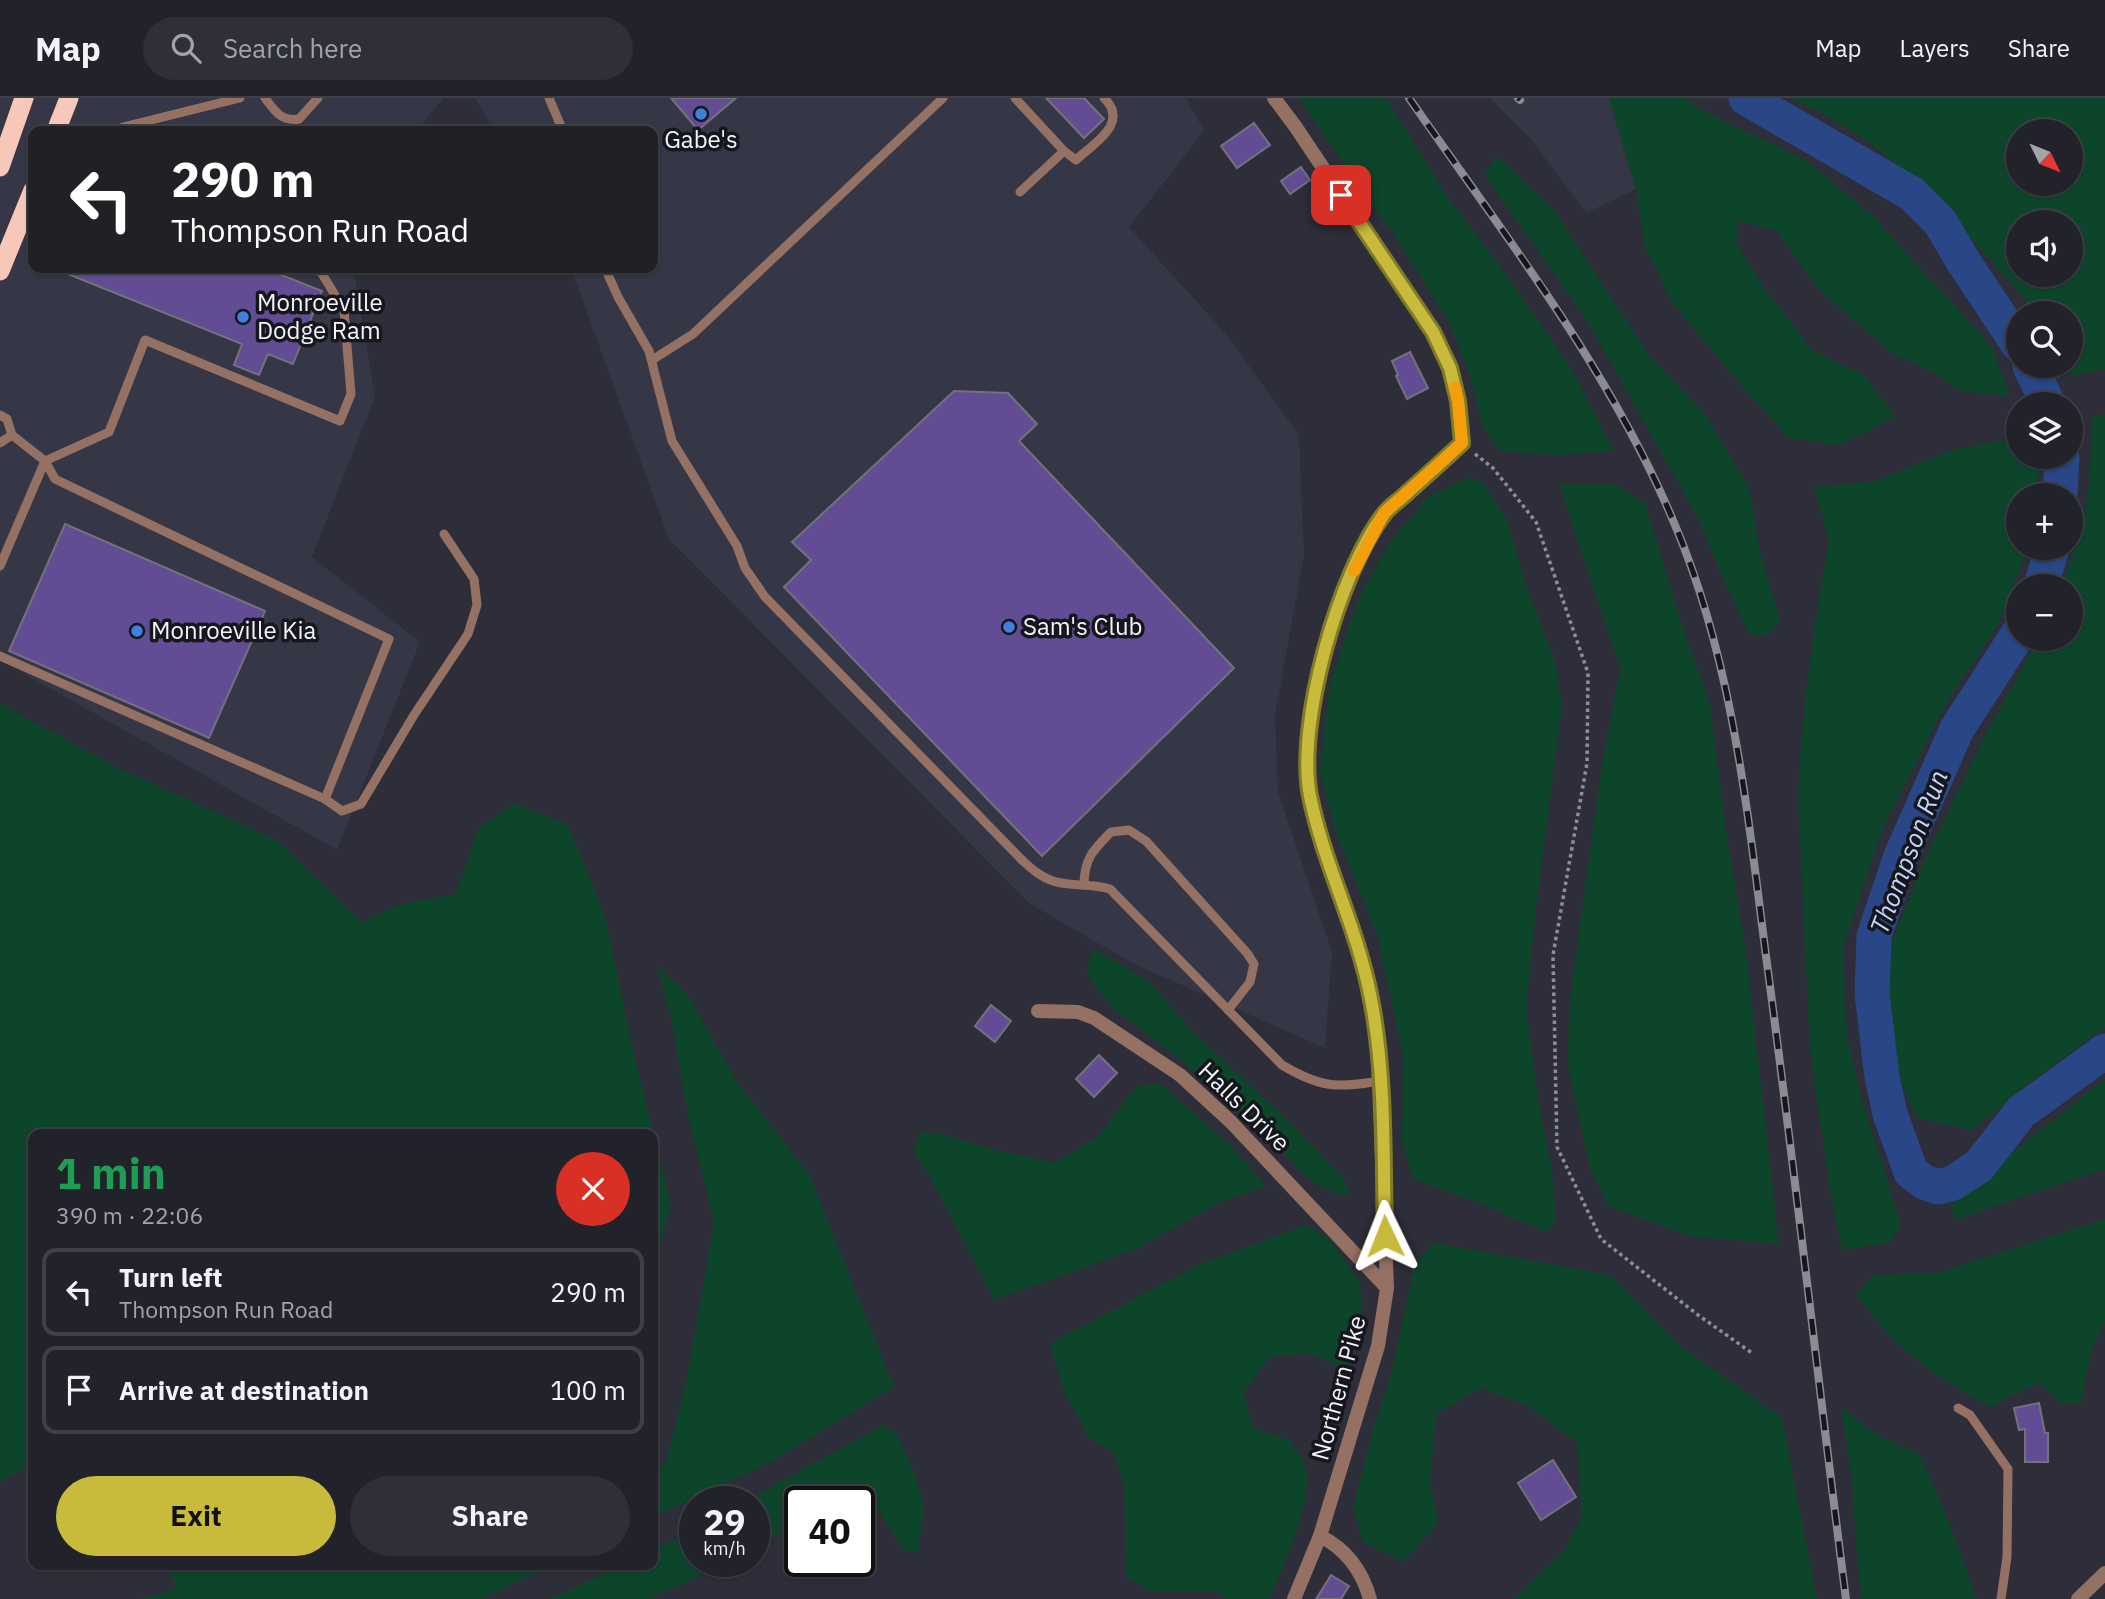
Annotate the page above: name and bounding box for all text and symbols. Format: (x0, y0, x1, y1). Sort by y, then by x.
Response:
search box (143, 17, 633, 80)
text: Map (35, 27, 101, 70)
icon: search (167, 29, 205, 67)
text: Search here (223, 31, 362, 65)
text: Map (1815, 32, 1862, 64)
text: Layers (1900, 32, 1970, 64)
text: Share (2008, 32, 2070, 64)
marker: Gabe's (693, 106, 709, 122)
north arrow (2006, 119, 2082, 196)
map controls (2006, 119, 2083, 651)
place label: Gabe's (664, 123, 738, 155)
text: 290 m (171, 147, 315, 210)
icon: left (56, 154, 147, 245)
pin (1311, 165, 1371, 225)
icon: arrive (1322, 176, 1360, 214)
text: Thompson Run Road (171, 209, 469, 251)
button: sound (2006, 210, 2083, 287)
place label: Monroeville Dodge Ram (257, 286, 383, 346)
button: search (2006, 301, 2083, 378)
marker: Monroeville Dodge Ram (235, 309, 251, 325)
button: layers (2006, 392, 2083, 469)
button: + (2006, 483, 2083, 560)
button: − (2006, 574, 2083, 651)
place label: Sam's Club (1023, 610, 1143, 642)
place label: Monroeville Kia (151, 614, 316, 646)
marker: Sam's Club (1001, 619, 1017, 635)
marker: Monroeville Kia (129, 623, 145, 639)
water label: Thompson Run (1861, 765, 1955, 938)
street label: Halls Drive (1192, 1055, 1297, 1158)
text: 1 min (56, 1146, 166, 1201)
button: close (556, 1152, 630, 1226)
position arrow (1348, 1199, 1422, 1273)
text: 390 m · 22:06 (56, 1200, 203, 1230)
text: Turn left (119, 1260, 222, 1294)
icon: left (60, 1273, 98, 1311)
text: 290 m (550, 1275, 626, 1309)
text: Thompson Run Road (119, 1294, 333, 1324)
street label: Northern Pike (1303, 1312, 1373, 1464)
icon: arrive (60, 1371, 98, 1409)
text: Arrive at destination (119, 1373, 369, 1407)
text: 100 m (550, 1373, 626, 1407)
button: Exit (56, 1476, 336, 1556)
button: Share (350, 1476, 630, 1556)
speed limit sign: 40 (784, 1486, 875, 1577)
text: 29 (703, 1499, 746, 1545)
text: km/h (703, 1537, 746, 1560)

